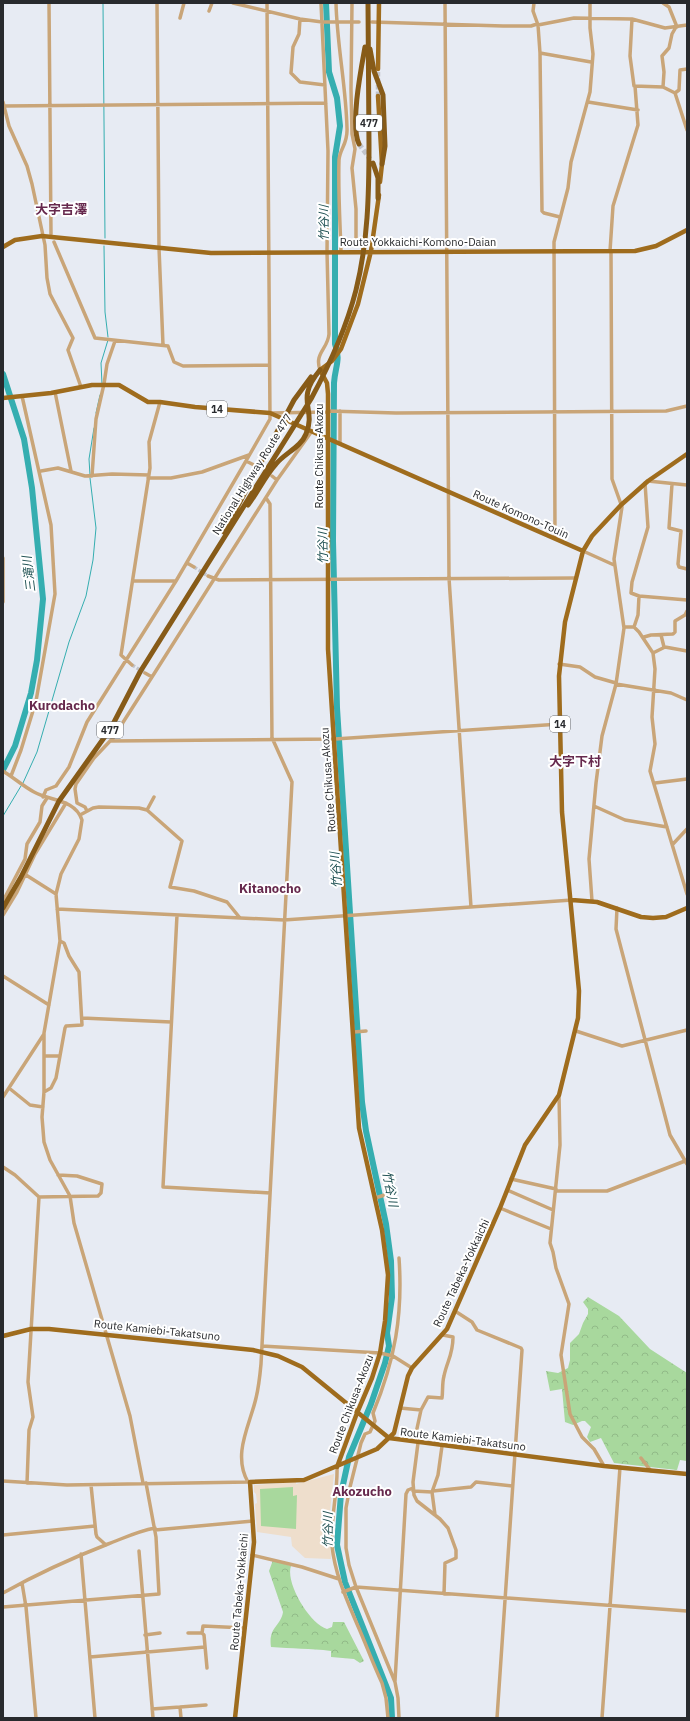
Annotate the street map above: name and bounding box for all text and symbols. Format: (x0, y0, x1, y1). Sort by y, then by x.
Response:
road number: 477 (356, 115, 382, 131)
district label: 大字吉澤 (35, 201, 87, 218)
water label: 竹谷川 (316, 203, 331, 241)
street label: Route Yokkaichi-Komono-Daian (340, 235, 496, 249)
road number: 14 (207, 401, 227, 417)
street label: Route Chikusa-Akozu (312, 404, 326, 508)
street label: National Highway Route 477 (209, 411, 295, 537)
street label: Route Komono-Touin (471, 487, 571, 541)
water label: 竹谷川 (315, 526, 330, 564)
water label: 三滝川 (19, 553, 38, 593)
district label: Kurodacho (29, 697, 95, 714)
road number: 14 (550, 716, 570, 732)
road number: 477 (97, 722, 123, 738)
street label: Route Chikusa-Akozu (317, 727, 339, 833)
district label: 大字下村 (549, 753, 601, 770)
water label: 竹谷川 (327, 850, 344, 889)
district label: Kitanocho (239, 880, 301, 897)
water label: 竹谷川 (380, 1170, 402, 1210)
street label: Route Tabeka-Yokkaichi (430, 1217, 492, 1329)
street label: Route Kamiebi-Takatsuno (93, 1316, 221, 1344)
street label: Route Chikusa-Akozu (326, 1352, 376, 1456)
street label: Route Kamiebi-Takatsuno (399, 1424, 527, 1454)
district label: Akozucho (332, 1483, 392, 1500)
water label: 竹谷川 (320, 1510, 335, 1548)
street label: Route Tabeka-Yokkaichi (227, 1533, 251, 1651)

